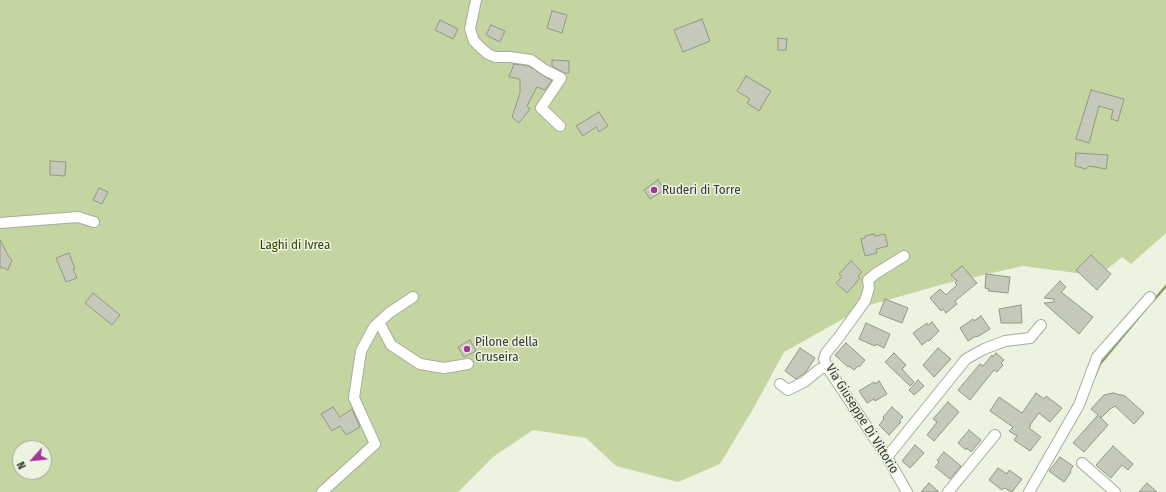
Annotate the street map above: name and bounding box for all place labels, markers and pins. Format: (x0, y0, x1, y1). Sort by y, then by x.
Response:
place label: Ruderi di Torre (662, 182, 741, 198)
marker: Ruderi di Torre (649, 185, 659, 195)
place label: Pilone della Cruseira (475, 334, 538, 365)
marker: Pilone della Cruseira (462, 344, 472, 354)

